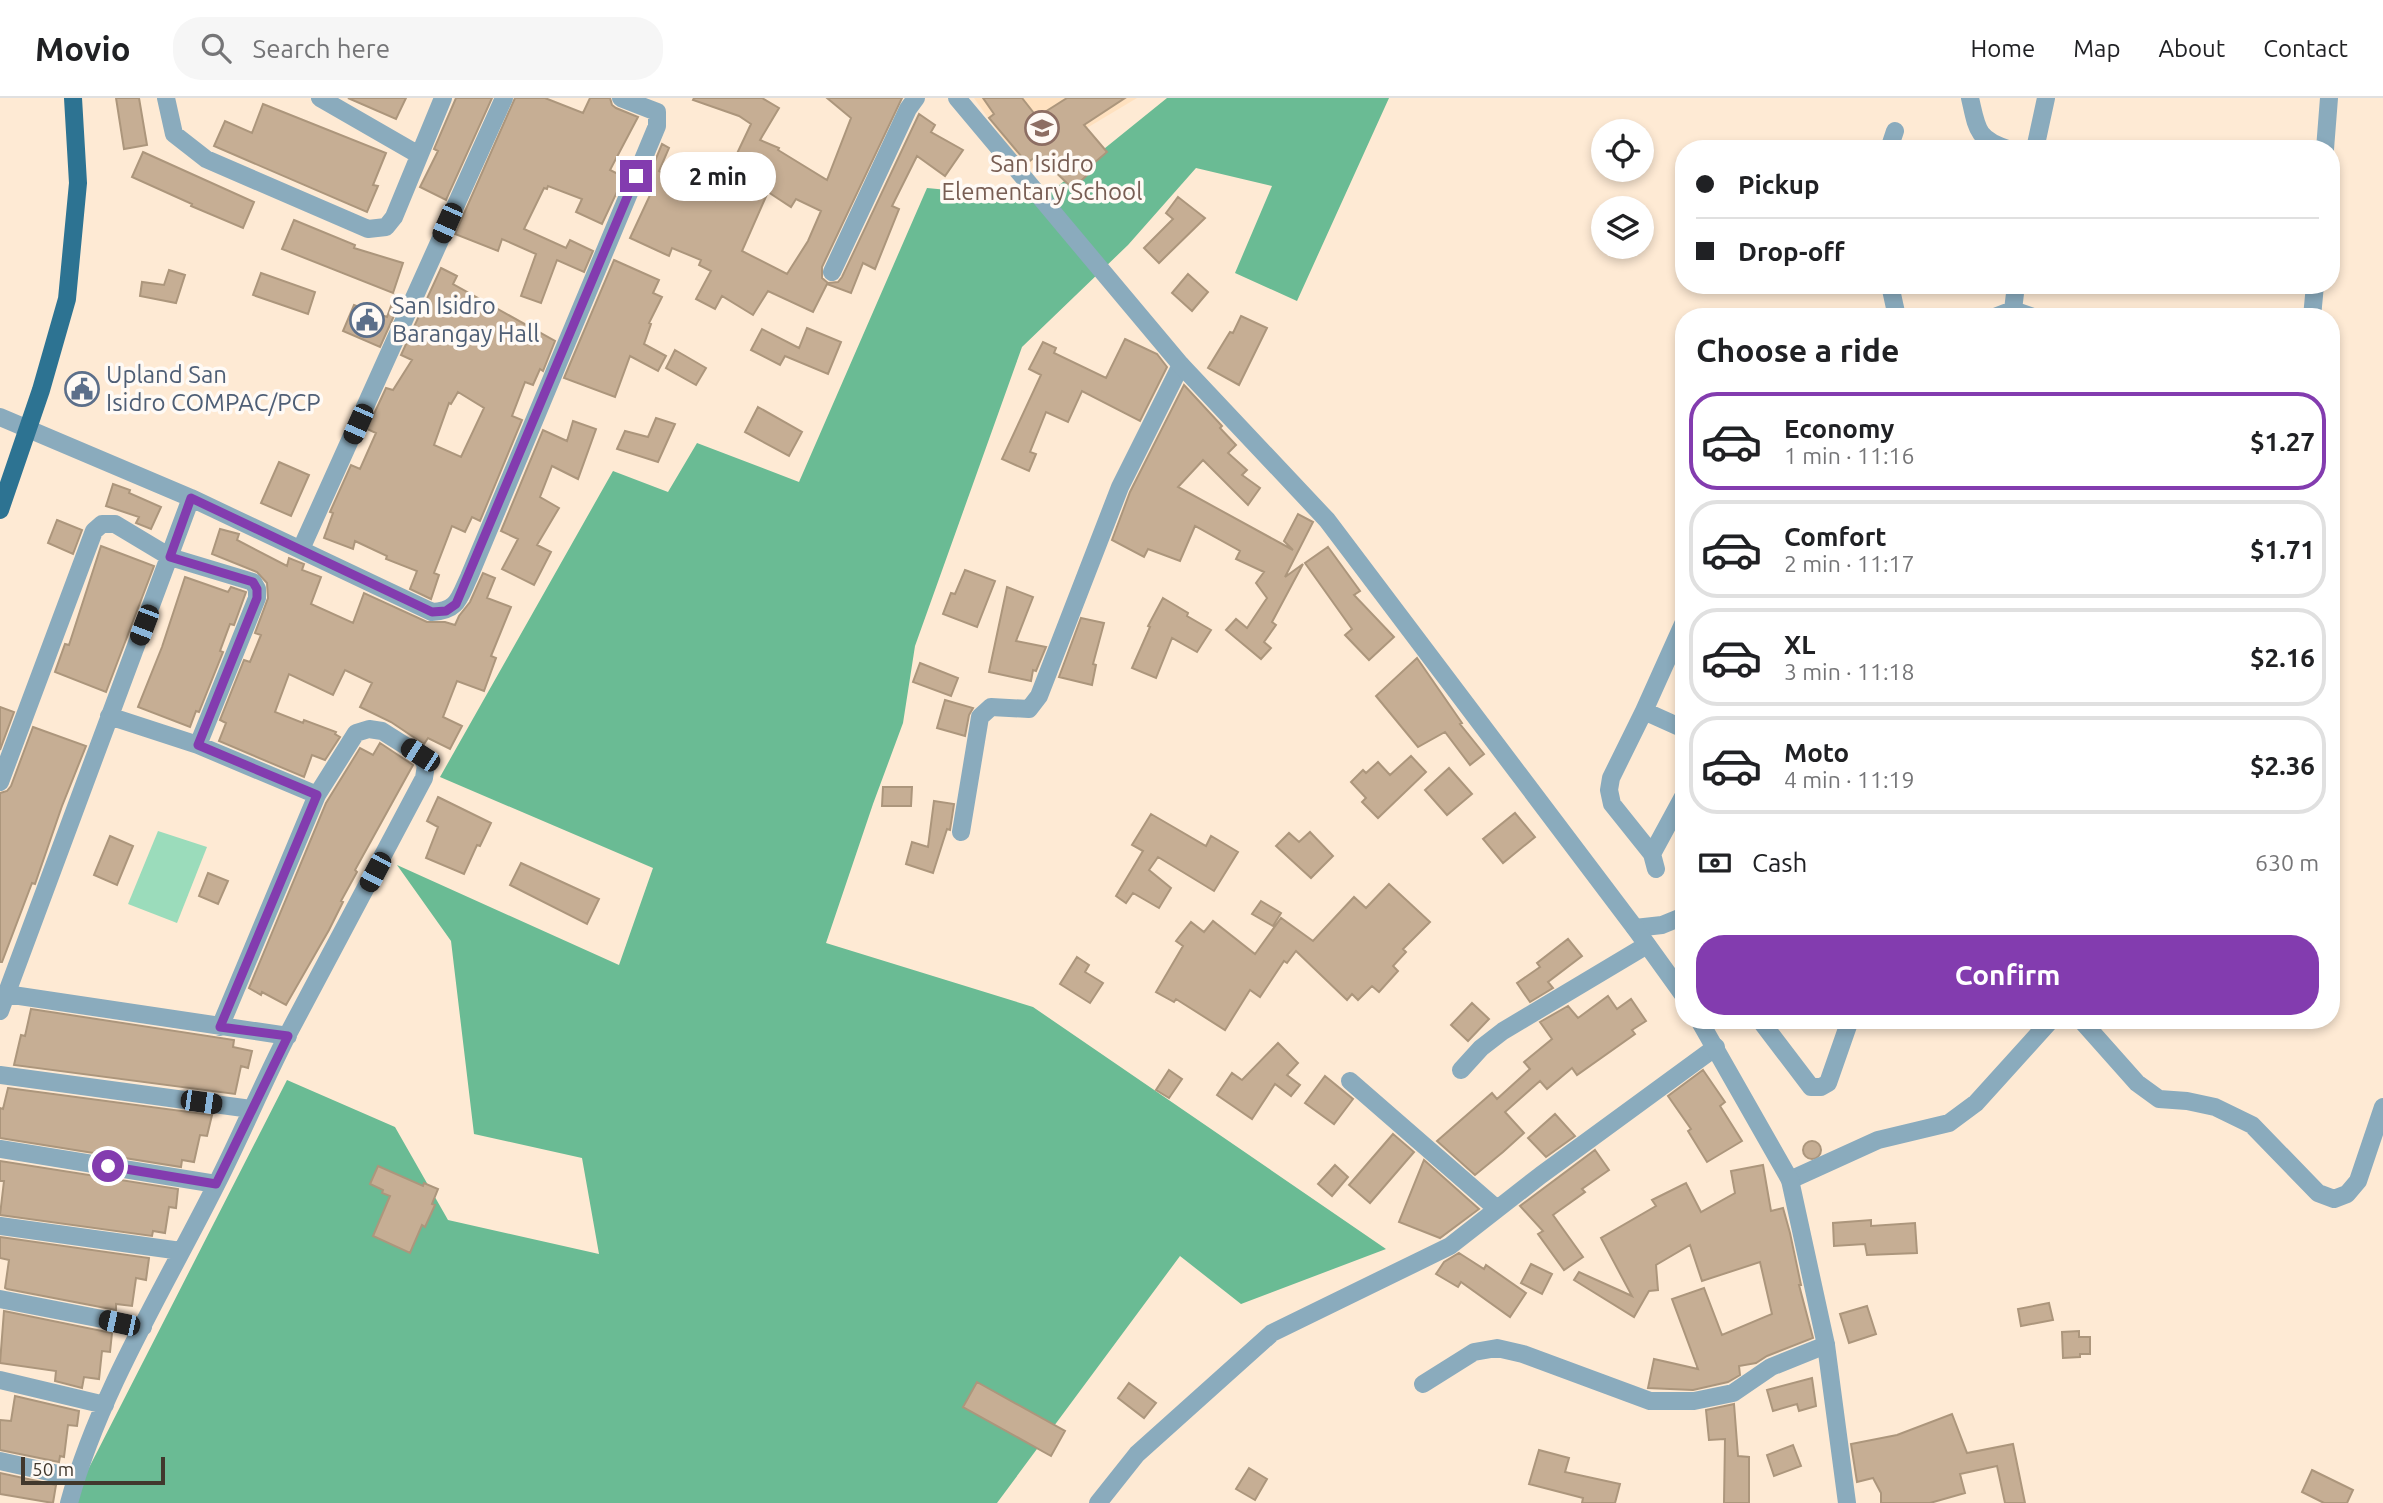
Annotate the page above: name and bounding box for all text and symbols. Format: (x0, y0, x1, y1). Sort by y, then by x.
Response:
search box (173, 17, 663, 80)
icon: search (197, 29, 235, 67)
text: Movio (35, 30, 131, 67)
text: Search here (253, 34, 390, 63)
text: Home (1970, 35, 2035, 62)
text: Map (2073, 35, 2120, 62)
text: About (2158, 35, 2225, 62)
text: Contact (2263, 35, 2348, 62)
school or university icon: San Isidro Elementary School (1023, 109, 1061, 147)
map controls (1591, 119, 1654, 259)
button: locate (1591, 119, 1654, 182)
place label: San Isidro Elementary School (942, 150, 1142, 205)
callout: 2 min (660, 152, 776, 200)
route end (620, 160, 652, 192)
text: 2 min (689, 164, 747, 189)
text: Pickup (1738, 170, 1820, 199)
button: layers (1591, 196, 1654, 259)
car (429, 200, 466, 246)
text: Drop-off (1738, 237, 1845, 266)
place label: San Isidro Barangay Hall (392, 292, 540, 347)
public building icon: San Isidro Barangay Hall (348, 301, 386, 339)
text: Choose a ride (1696, 332, 1899, 368)
place label: Upland San Isidro COMPAC/PCP (106, 361, 321, 416)
public building icon: Upland San Isidro COMPAC/PCP (63, 370, 101, 408)
car (340, 401, 377, 447)
icon: car (1700, 410, 1763, 473)
text: Economy (1784, 414, 1894, 443)
text: $1.27 (2250, 427, 2315, 456)
text: 1 min · 11:16 (1784, 443, 1915, 468)
icon: car (1700, 518, 1763, 581)
text: Comfort (1784, 522, 1887, 551)
text: $1.71 (2250, 535, 2315, 564)
text: 2 min · 11:17 (1784, 551, 1915, 576)
car (127, 602, 162, 648)
icon: car (1700, 626, 1763, 689)
text: XL (1784, 630, 1815, 659)
text: $2.16 (2250, 643, 2315, 672)
text: 3 min · 11:18 (1784, 659, 1915, 684)
icon: car (1700, 734, 1763, 797)
car (397, 735, 444, 775)
text: Moto (1784, 738, 1849, 767)
text: $2.36 (2250, 751, 2315, 780)
text: 4 min · 11:19 (1784, 767, 1915, 792)
icon: cash (1696, 844, 1734, 882)
text: Cash (1752, 848, 1807, 877)
car (356, 849, 395, 895)
text: 630 m (2255, 850, 2319, 875)
button: Confirm (1696, 935, 2319, 1015)
car (179, 1089, 224, 1115)
route start (92, 1150, 124, 1182)
car (97, 1308, 142, 1338)
scale bar (21, 1454, 164, 1486)
text: 50 m (32, 1458, 74, 1480)

